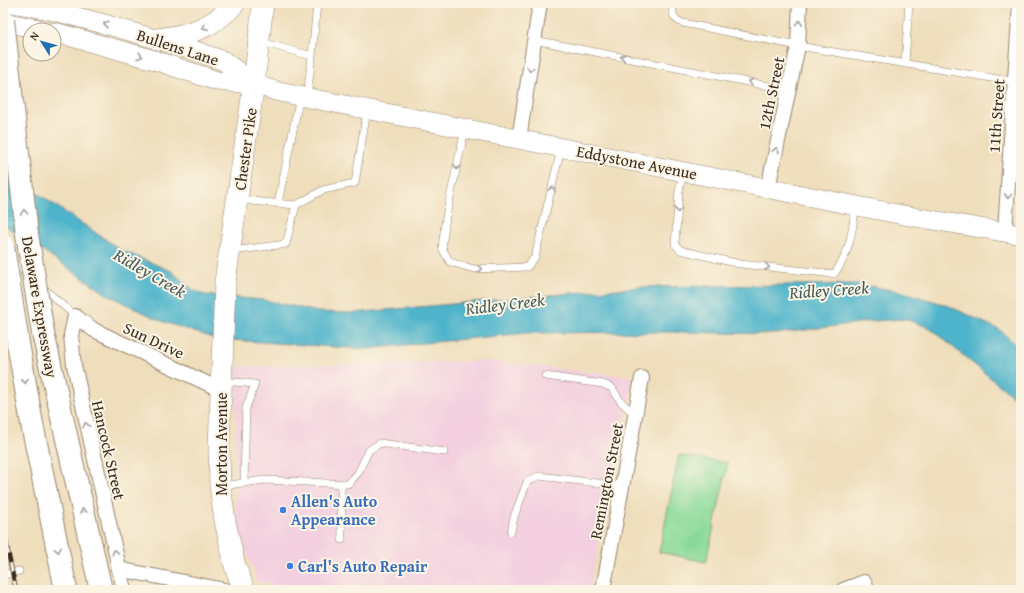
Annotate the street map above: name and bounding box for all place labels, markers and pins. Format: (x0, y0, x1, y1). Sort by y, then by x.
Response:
place label: Allen's Auto Appearance (291, 489, 378, 531)
marker: Allen's Auto Appearance (278, 505, 288, 515)
place label: Carl's Auto Repair (298, 554, 428, 578)
marker: Carl's Auto Repair (285, 561, 295, 571)

